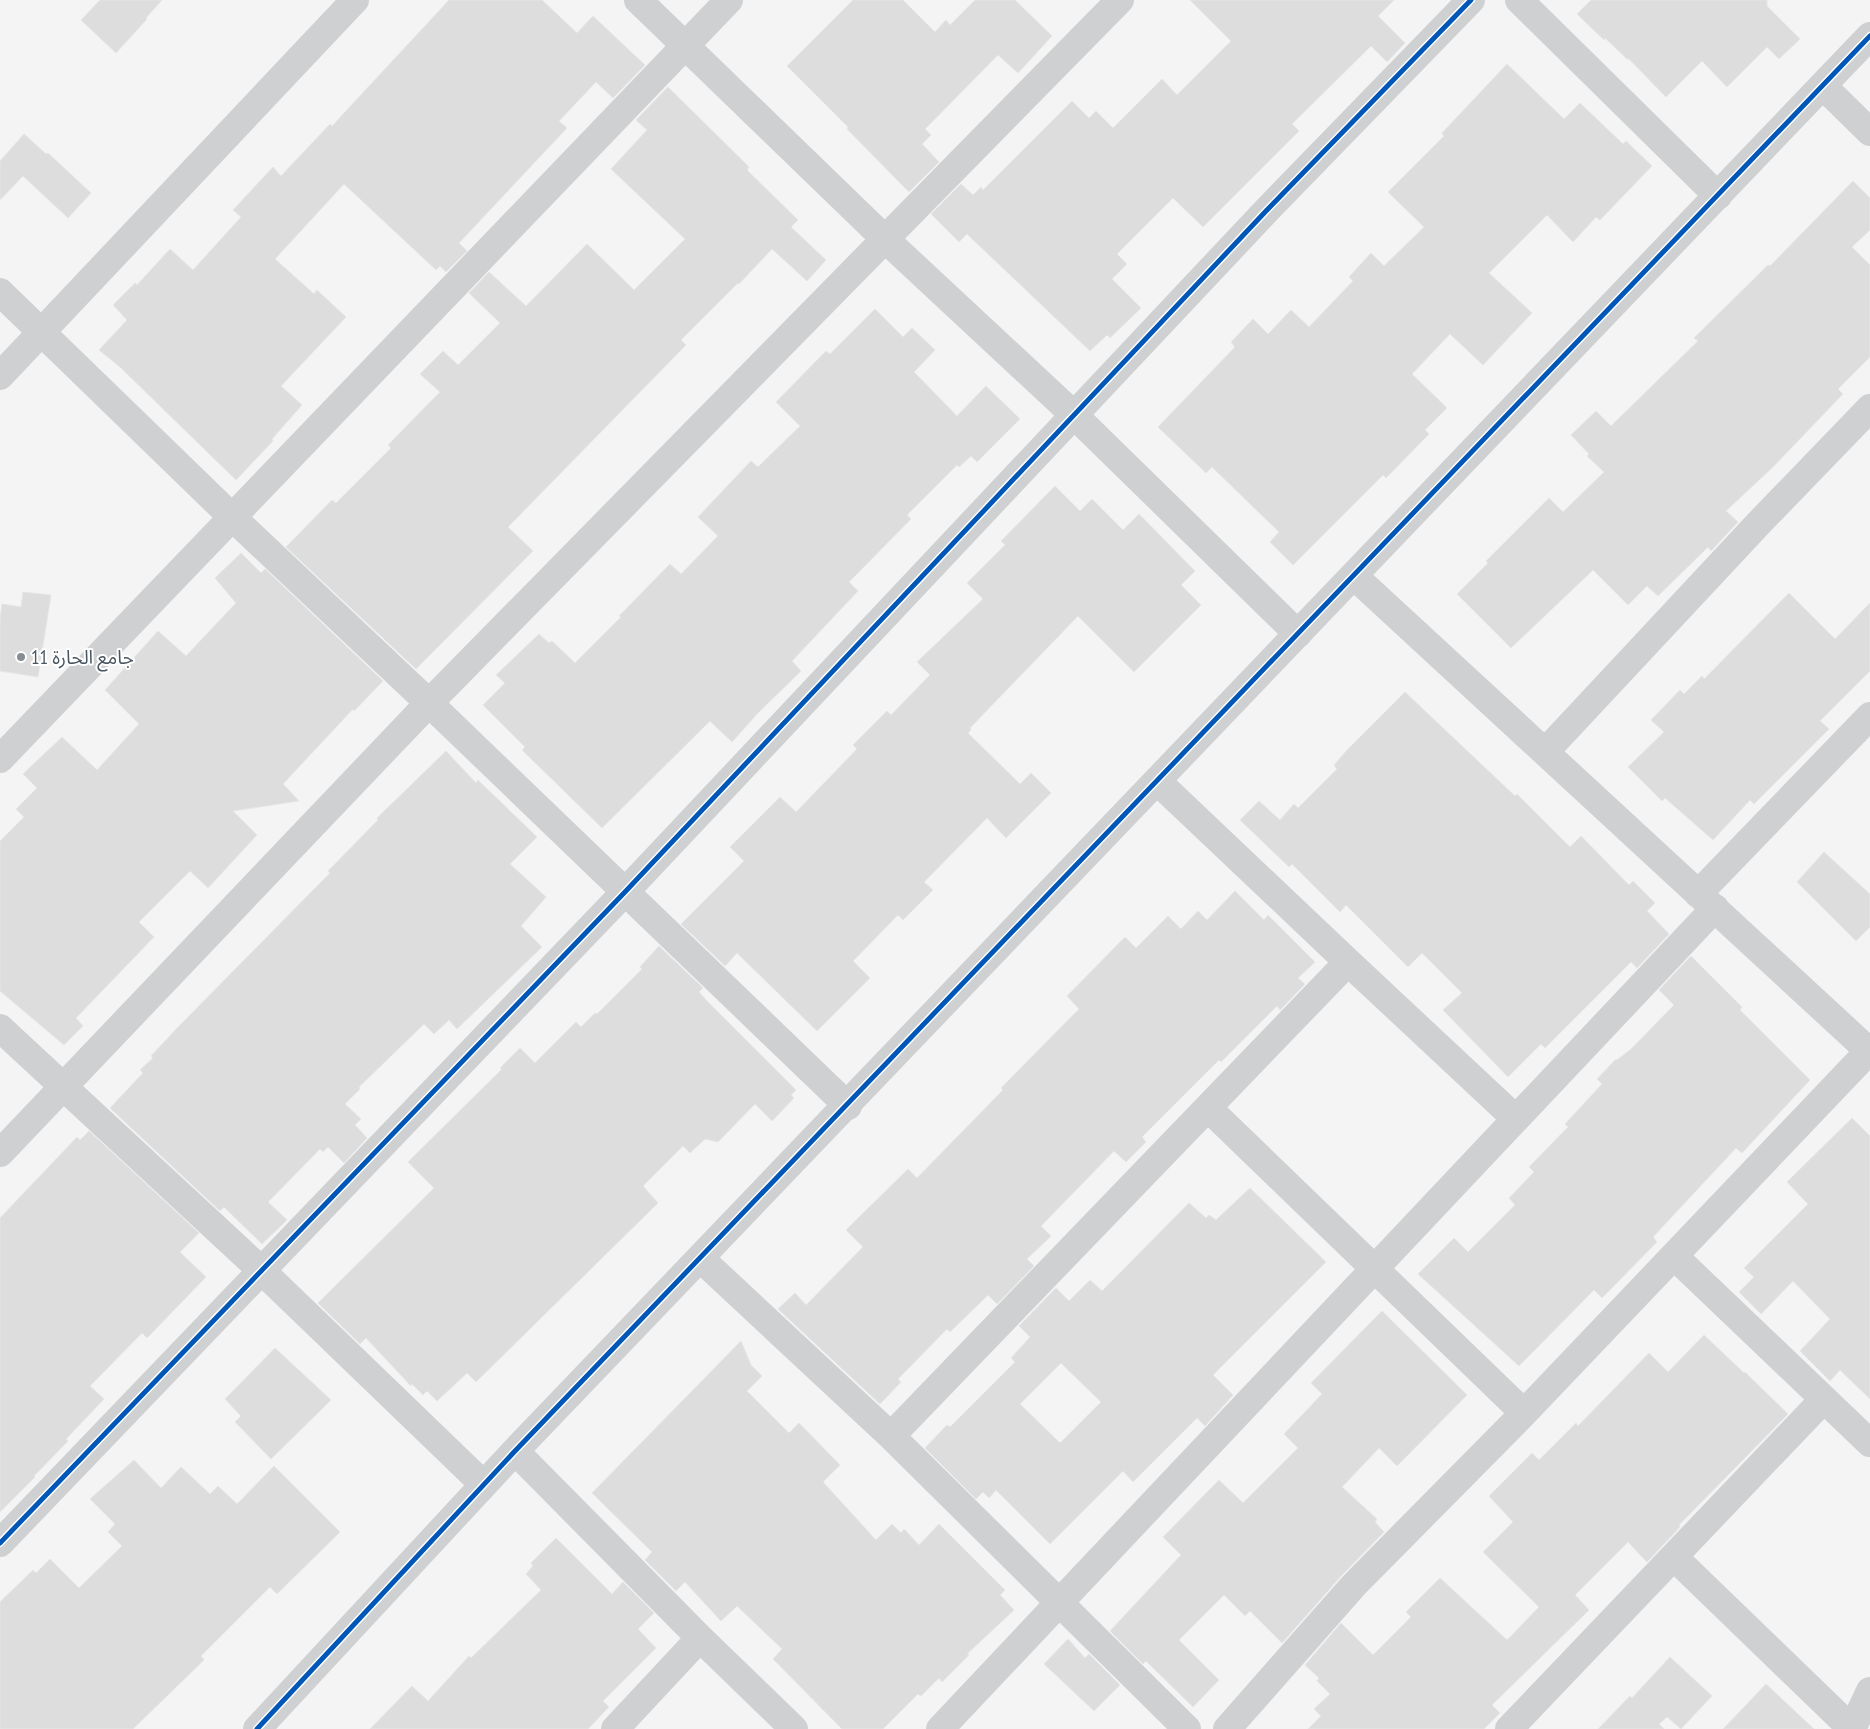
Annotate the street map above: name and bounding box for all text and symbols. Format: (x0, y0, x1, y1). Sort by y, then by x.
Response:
place label: جامع الحارة 11 (31, 645, 134, 672)
marker: جامع الحارة 11 (15, 651, 27, 663)

